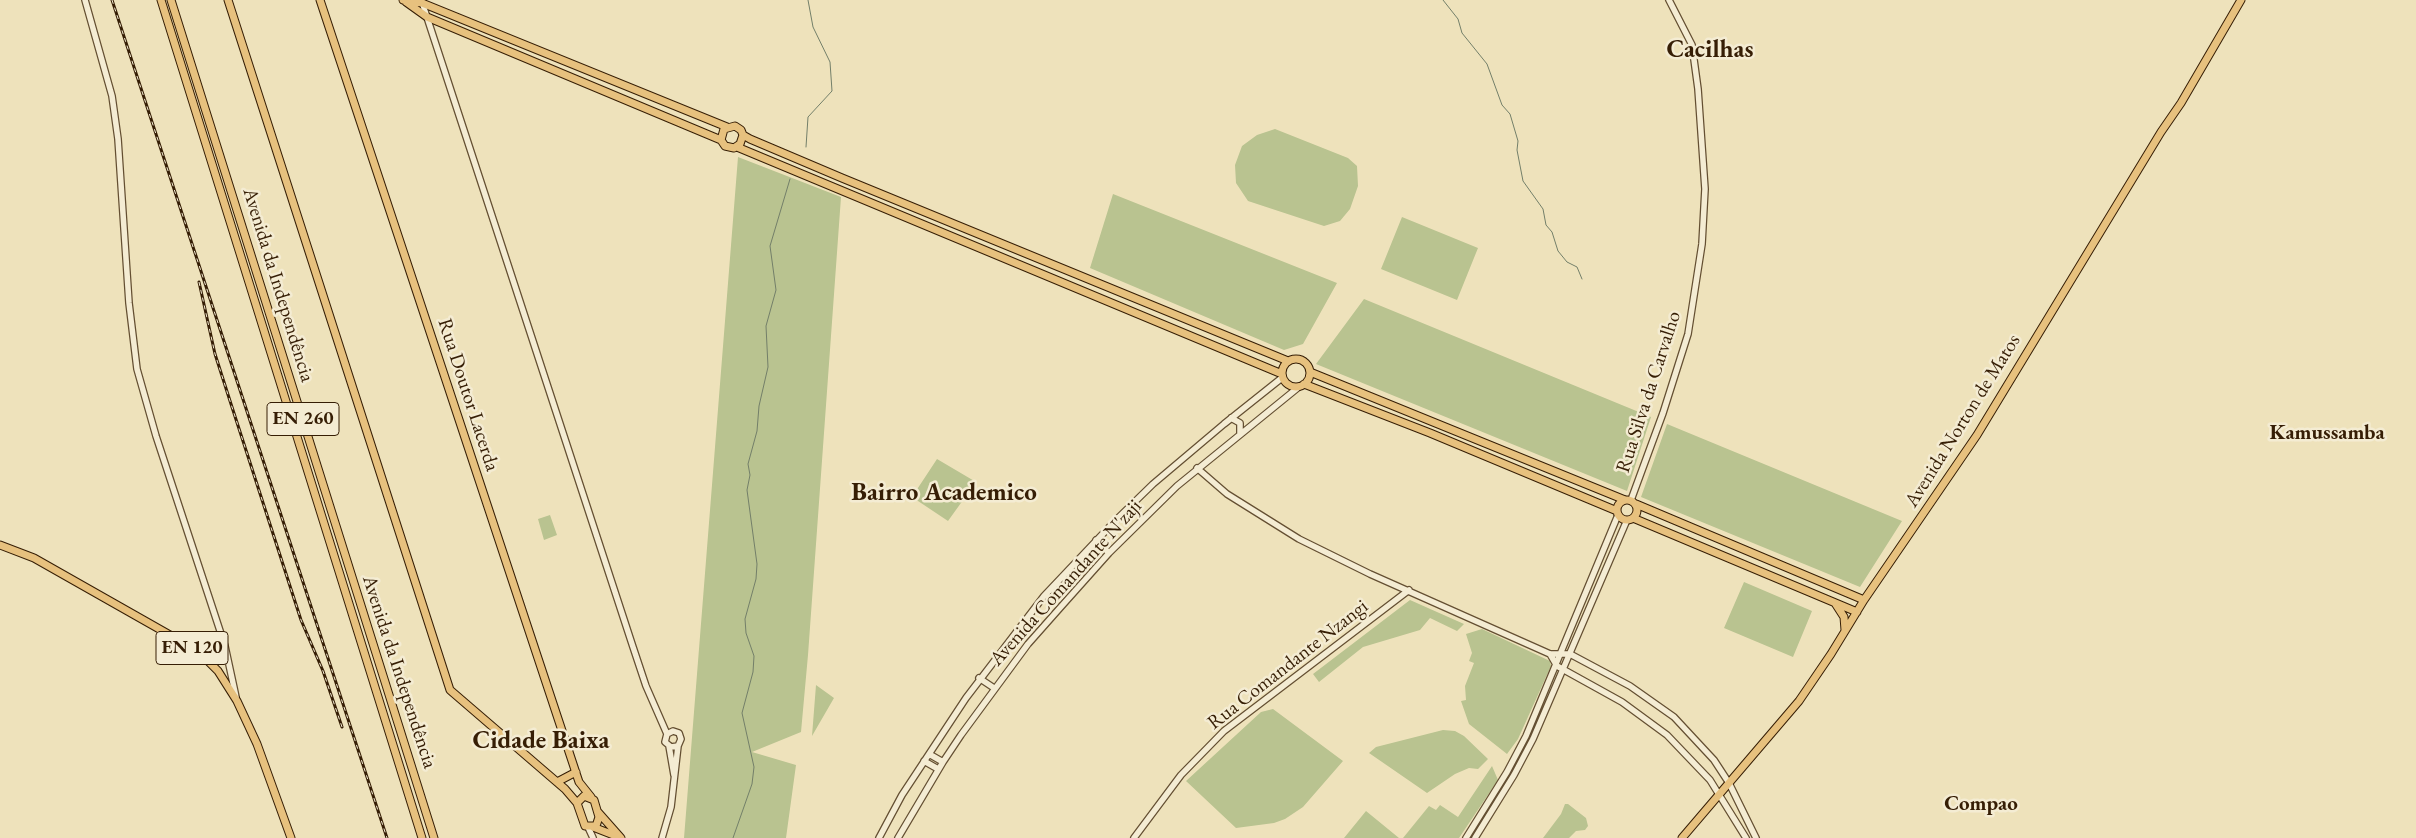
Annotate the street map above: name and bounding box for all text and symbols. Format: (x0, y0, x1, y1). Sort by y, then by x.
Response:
district label: Cacilhas (1666, 35, 1754, 65)
street label: Avenida da Independência (237, 185, 319, 385)
street label: Rua Silva da Carvalho (1612, 308, 1686, 476)
street label: Rua Doutor Lacerda (432, 316, 504, 474)
street label: Avenida Norton de Matos (1900, 330, 2026, 512)
road number: EN 260 (267, 402, 339, 436)
district label: Kamussamba (2269, 420, 2385, 446)
district label: Bairro Academico (851, 478, 1037, 508)
street label: Avenida Comandante N'zaji (985, 495, 1147, 671)
street label: Avenida da Independência (356, 572, 442, 772)
street label: Rua Comandante Nzangi (1203, 595, 1373, 735)
road number: EN 120 (156, 632, 228, 664)
district label: Cidade Baixa (472, 726, 610, 756)
district label: Compao (1944, 791, 2018, 817)

